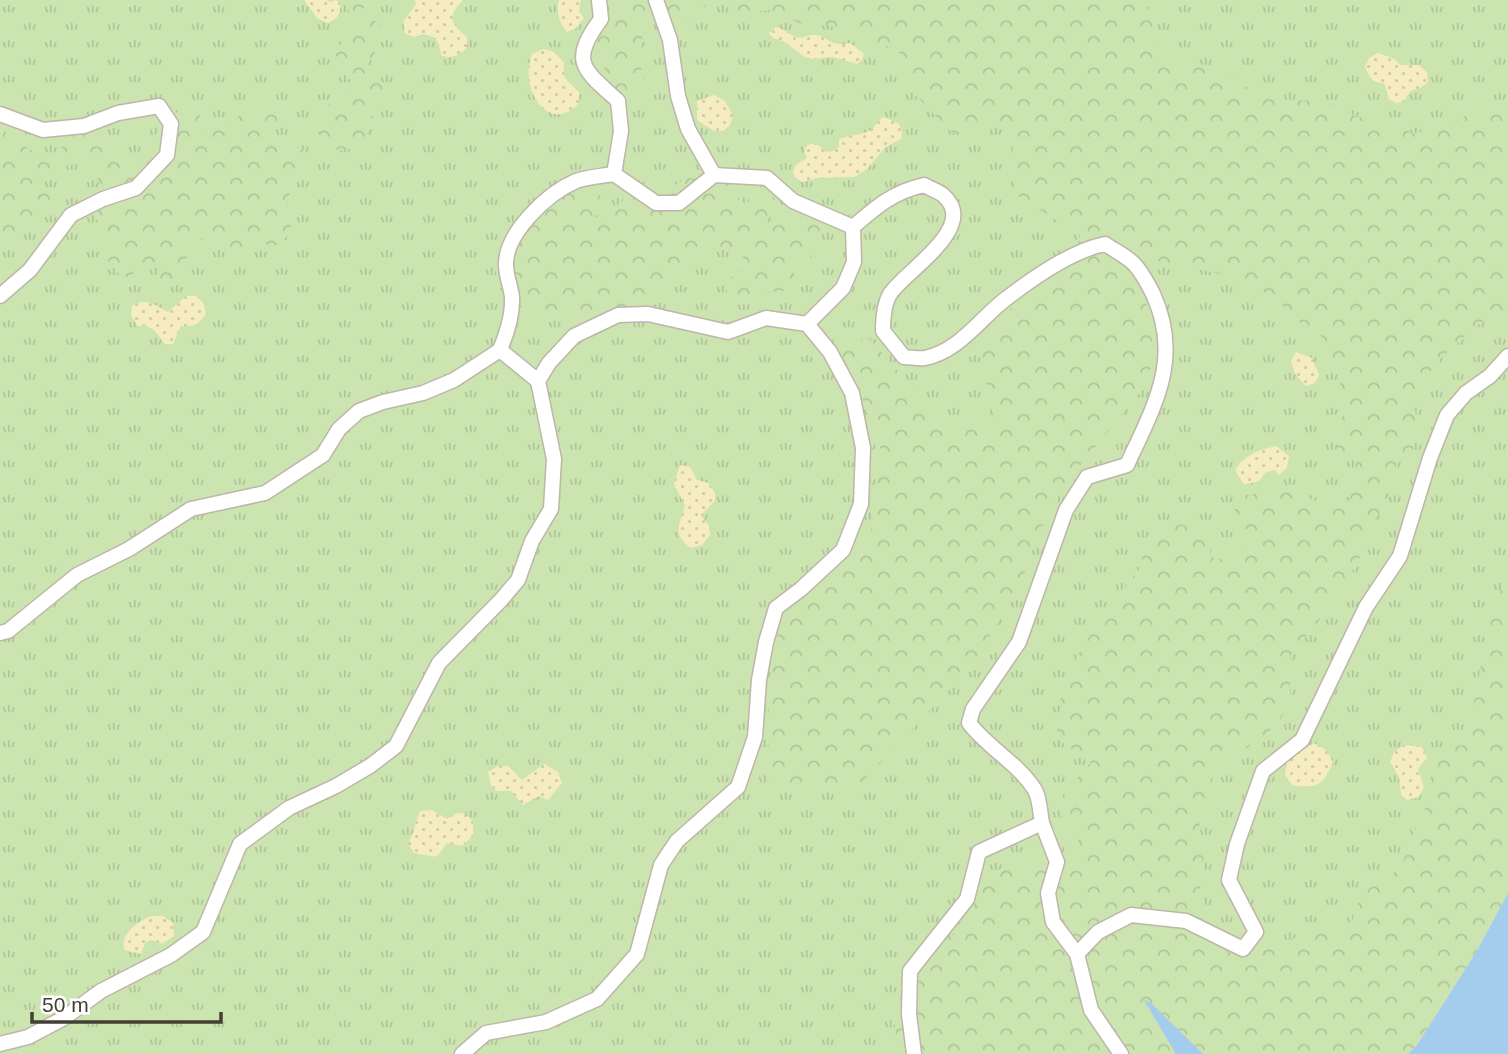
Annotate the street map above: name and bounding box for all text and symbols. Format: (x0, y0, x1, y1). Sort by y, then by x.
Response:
scale bar (32, 981, 220, 1025)
text: 50 m (42, 993, 89, 1016)

